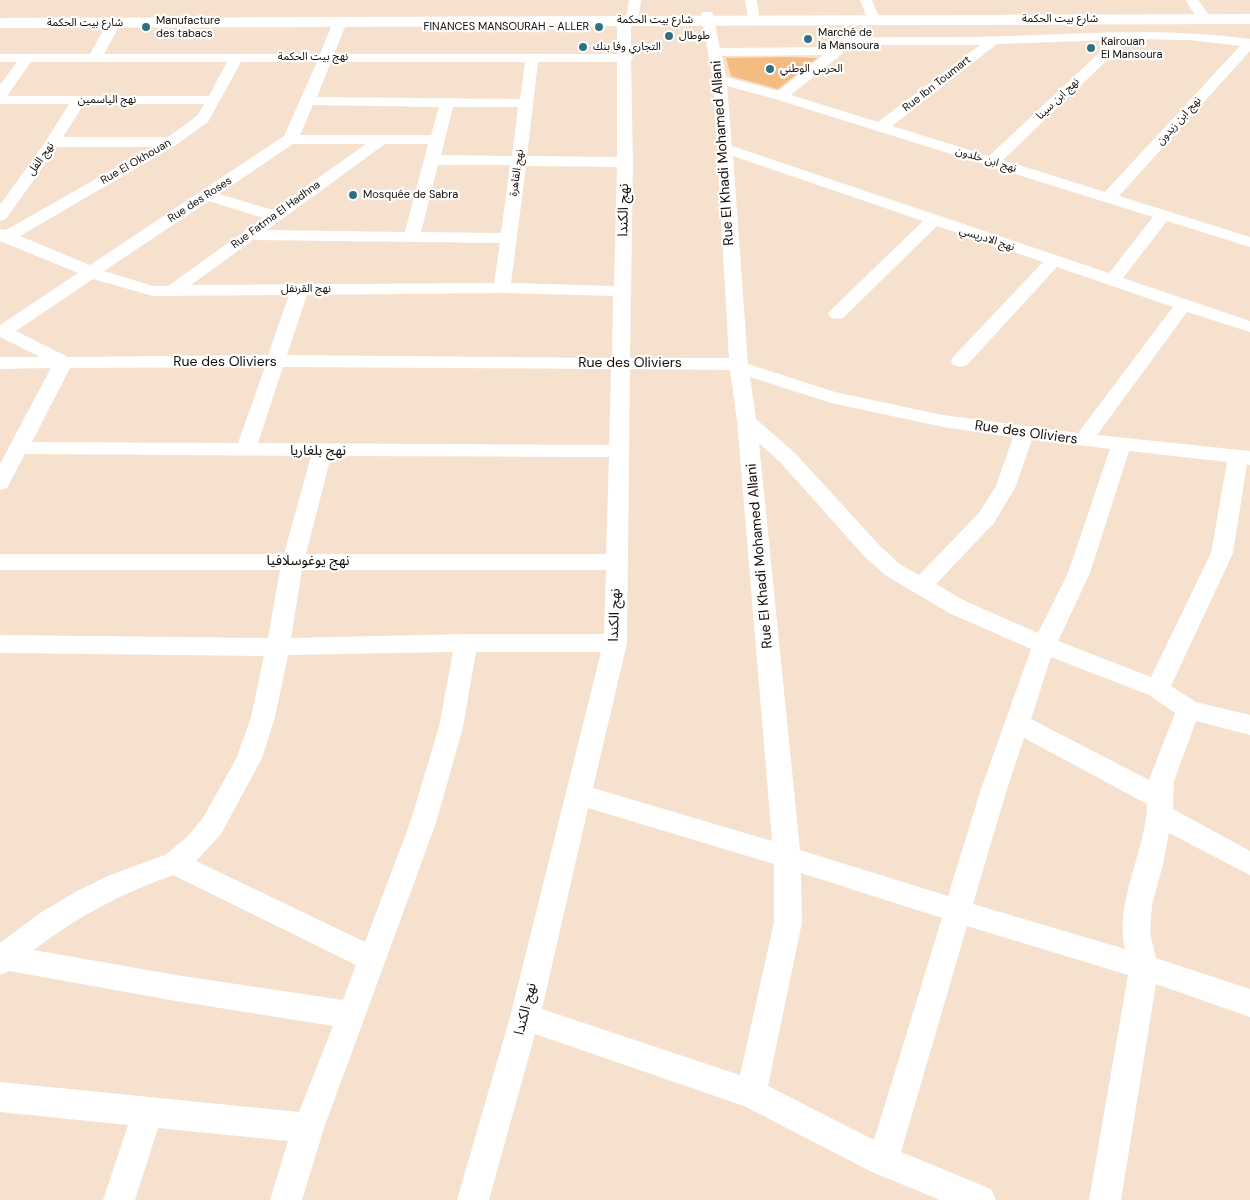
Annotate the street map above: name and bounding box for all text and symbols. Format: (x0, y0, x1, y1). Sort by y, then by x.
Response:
street label: شارع بيت الحكمة (1022, 12, 1098, 26)
street label: شارع بيت الحكمة (617, 13, 693, 27)
place label: Manufacture des tabacs (156, 14, 220, 40)
street label: شارع بيت الحكمة (47, 16, 123, 30)
place label: FINANCES MANSOURAH - ALLER (424, 20, 589, 34)
marker: Manufacture des tabacs (140, 21, 152, 33)
marker: FINANCES MANSOURAH - ALLER (593, 21, 605, 33)
place label: Marché de la Mansoura (818, 26, 879, 52)
place label: طوطال (679, 29, 710, 43)
marker: طوطال (663, 30, 675, 42)
marker: Marché de la Mansoura (802, 33, 814, 45)
place label: Kairouan El Mansoura (1101, 35, 1163, 61)
place label: التجاري وفا بنك (593, 40, 661, 54)
marker: التجاري وفا بنك (577, 41, 589, 53)
marker: Kairouan El Mansoura (1085, 42, 1097, 54)
street label: نهج بيت الحكمة (278, 50, 348, 64)
street label: Rue Ibn Toumart (900, 53, 974, 115)
street label: Rue El Khadi Mohamed Allani (708, 60, 738, 246)
place label: الحرس الوطني (780, 62, 843, 76)
marker: الحرس الوطني (764, 63, 776, 75)
street label: نهج ابن سينا (1034, 75, 1082, 123)
street label: نهج الياسمين (78, 93, 136, 107)
street label: نهج ابن زيدون (1154, 94, 1204, 148)
street label: Rue El Okhouan (98, 137, 174, 187)
street label: نهج الفل (25, 140, 57, 178)
street label: نهج ابن خلدون (954, 144, 1018, 176)
street label: نهج القاهرة (507, 149, 527, 197)
street label: Rue des Roses (166, 174, 234, 226)
street label: Rue Fatma El Hadhna (229, 178, 323, 252)
street label: نهج الكندا (615, 183, 633, 237)
place label: Mosquée de Sabra (363, 188, 458, 202)
marker: Mosquée de Sabra (347, 189, 359, 201)
street label: نهج الادريسي (958, 224, 1016, 254)
street label: نهج القرنفل (281, 282, 331, 296)
street label: Rue des Oliviers (173, 354, 277, 370)
street label: Rue des Oliviers (578, 355, 682, 371)
street label: Rue des Oliviers (973, 417, 1079, 449)
street label: نهج بلغاريا (290, 443, 346, 459)
street label: Rue El Khadi Mohamed Allani (744, 463, 776, 649)
street label: نهج يوغوسلافيا (266, 553, 350, 569)
street label: نهج الكندا (606, 588, 624, 642)
street label: نهج الكندا (511, 981, 541, 1037)

